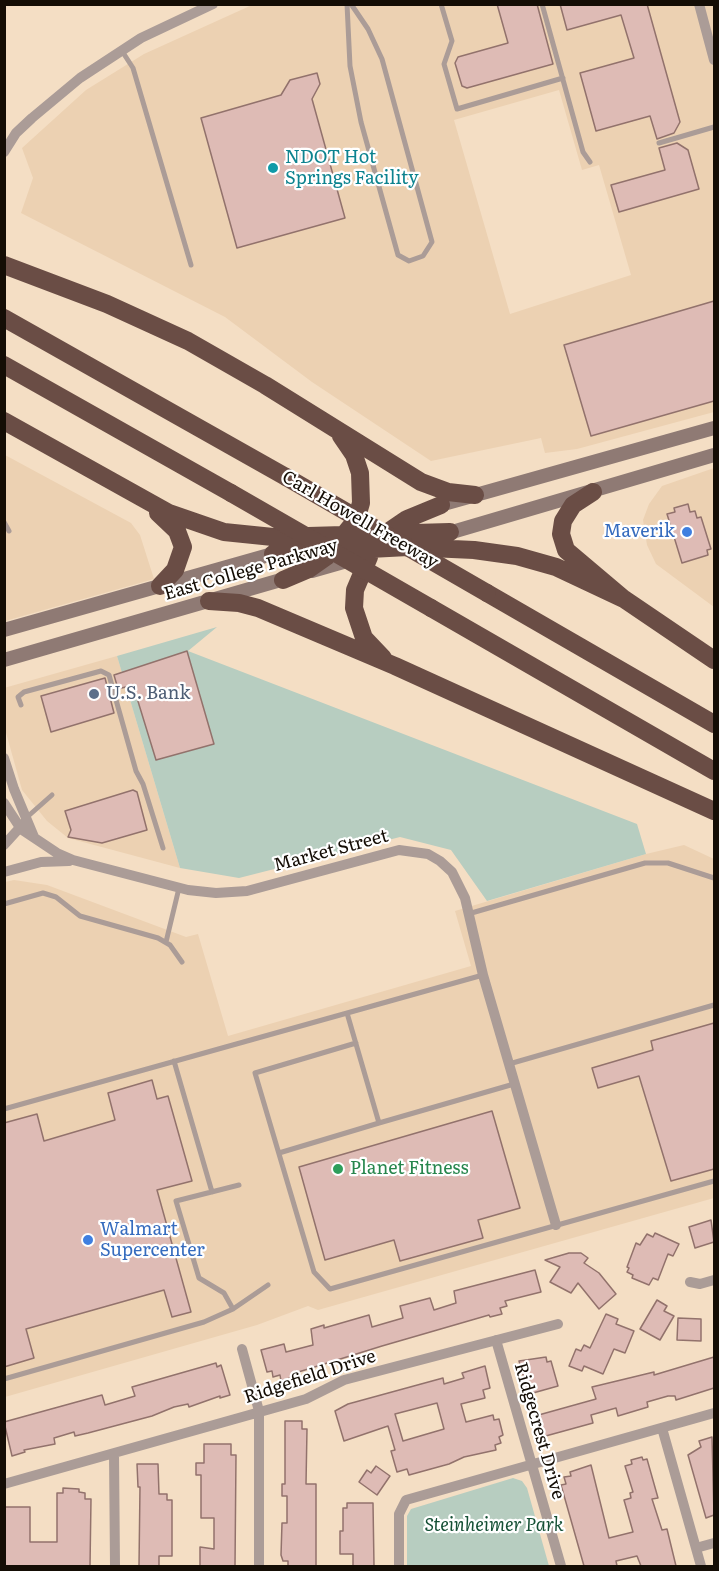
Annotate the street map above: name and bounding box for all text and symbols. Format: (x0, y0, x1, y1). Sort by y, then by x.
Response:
place label: NDOT Hot Springs Facility (285, 147, 419, 190)
marker: NDOT Hot Springs Facility (266, 161, 280, 175)
street label: Carl Howell Freeway (278, 466, 442, 574)
place label: Maverik (603, 521, 675, 543)
marker: Maverik (680, 525, 694, 539)
street label: East College Parkway (161, 535, 341, 605)
place label: U.S. Bank (106, 683, 190, 705)
marker: U.S. Bank (87, 687, 101, 701)
street label: Market Street (271, 825, 391, 877)
place label: Planet Fitness (350, 1158, 469, 1180)
marker: Planet Fitness (331, 1162, 345, 1176)
place label: Walmart Supercenter (100, 1219, 205, 1262)
marker: Walmart Supercenter (81, 1233, 95, 1247)
street label: Ridgefield Drive (241, 1345, 379, 1409)
street label: Ridgecrest Drive (509, 1360, 569, 1502)
park label: Steinheimer Park (424, 1515, 564, 1537)

